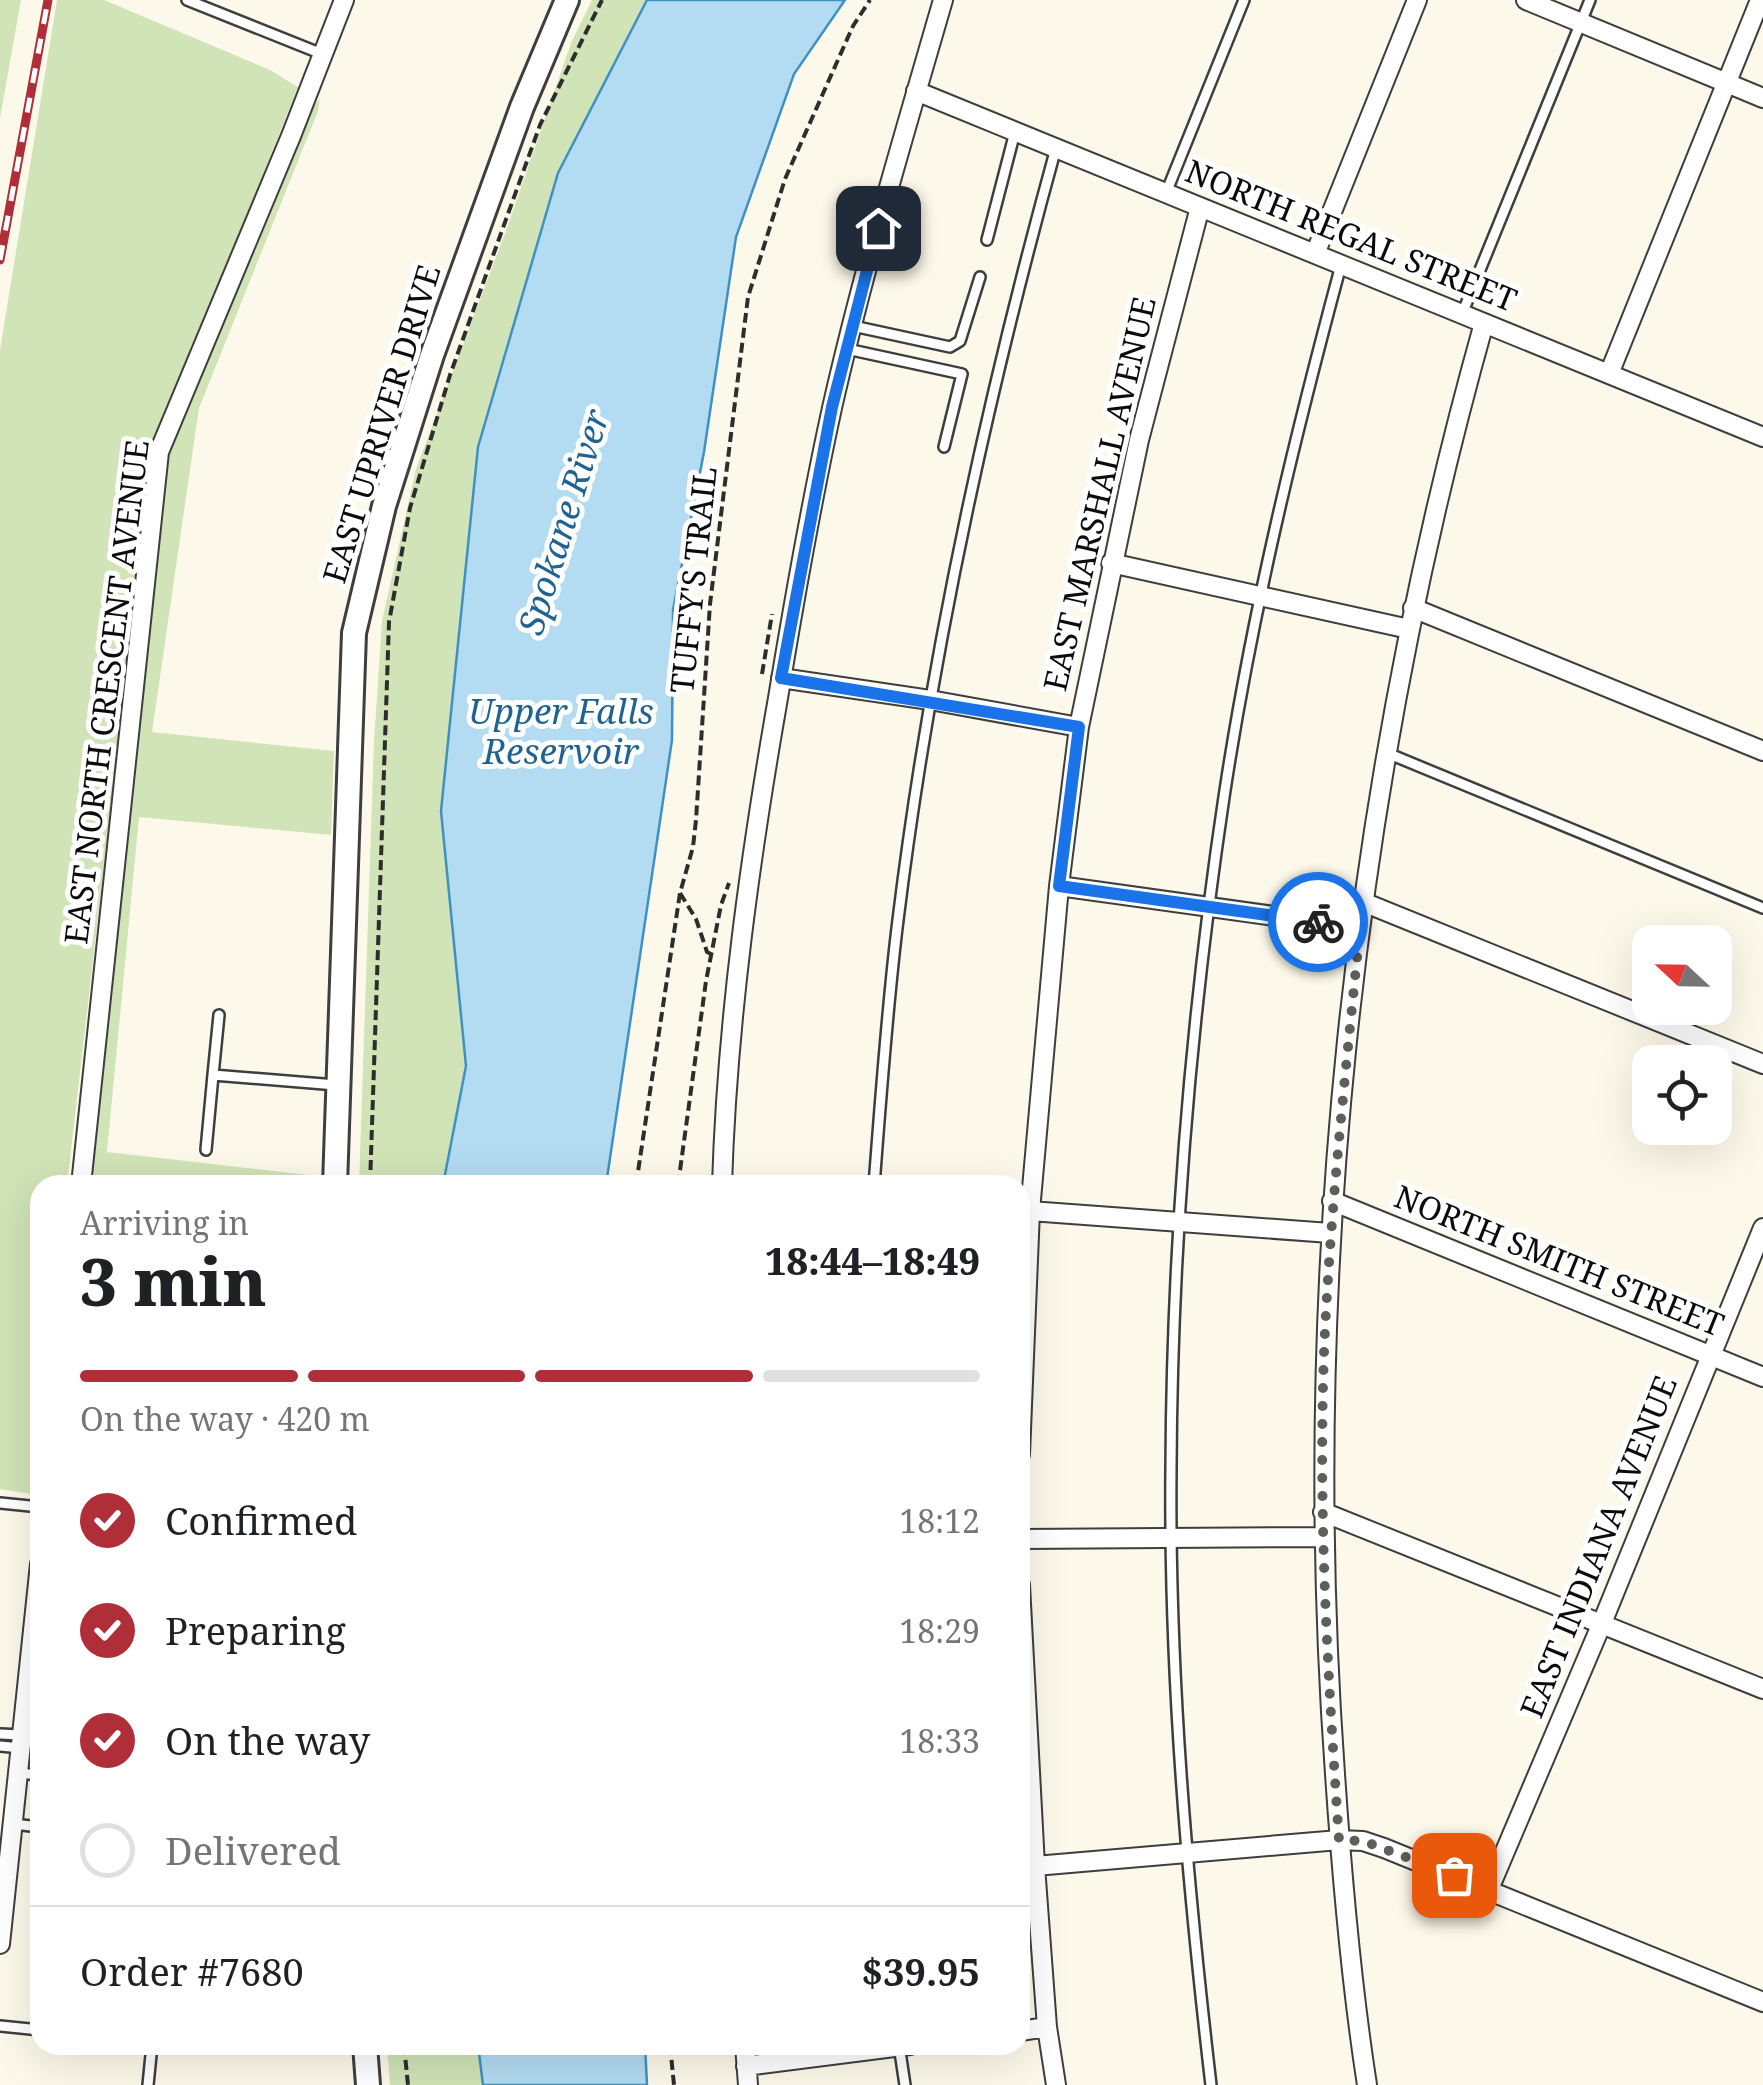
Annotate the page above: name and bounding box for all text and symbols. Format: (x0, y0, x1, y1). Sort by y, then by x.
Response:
street label: NORTH REGAL STREET (1180, 149, 1523, 321)
pin (836, 186, 921, 271)
icon: home (851, 201, 906, 256)
street label: EAST UPRIVER DRIVE (312, 259, 449, 588)
street label: EAST MARSHALL AVENUE (1032, 292, 1165, 695)
water label: Spokane River (506, 403, 619, 640)
street label: EAST NORTH CRESCENT AVENUE (53, 437, 158, 946)
street label: TUFFY'S TRAIL (659, 464, 726, 695)
water label: Upper Falls Reservoir (468, 687, 654, 774)
courier (1268, 872, 1368, 972)
icon: bike (1291, 895, 1346, 950)
north arrow (1632, 925, 1732, 1025)
map controls (1632, 925, 1732, 1145)
button: locate (1632, 1045, 1732, 1145)
street label: NORTH SMITH STREET (1389, 1174, 1730, 1345)
text: Arriving in (80, 1201, 249, 1244)
text: 18:44–18:49 (765, 1234, 980, 1286)
text: 3 min (80, 1237, 267, 1325)
street label: EAST INDIANA AVENUE (1509, 1369, 1686, 1724)
text: On the way · 420 m (80, 1397, 370, 1440)
icon: check (80, 1493, 135, 1548)
text: Confirmed (165, 1494, 357, 1546)
text: 18:12 (899, 1499, 980, 1542)
icon: check (80, 1603, 135, 1658)
text: Preparing (165, 1604, 346, 1656)
text: 18:29 (899, 1609, 980, 1652)
icon: check (80, 1713, 135, 1768)
text: On the way (165, 1714, 370, 1766)
text: 18:33 (899, 1719, 980, 1762)
text: Delivered (165, 1824, 341, 1876)
pin (1412, 1833, 1497, 1918)
icon: bag (1427, 1848, 1482, 1903)
text: Order #7680 (80, 1945, 304, 1997)
text: $39.95 (861, 1945, 980, 1997)

